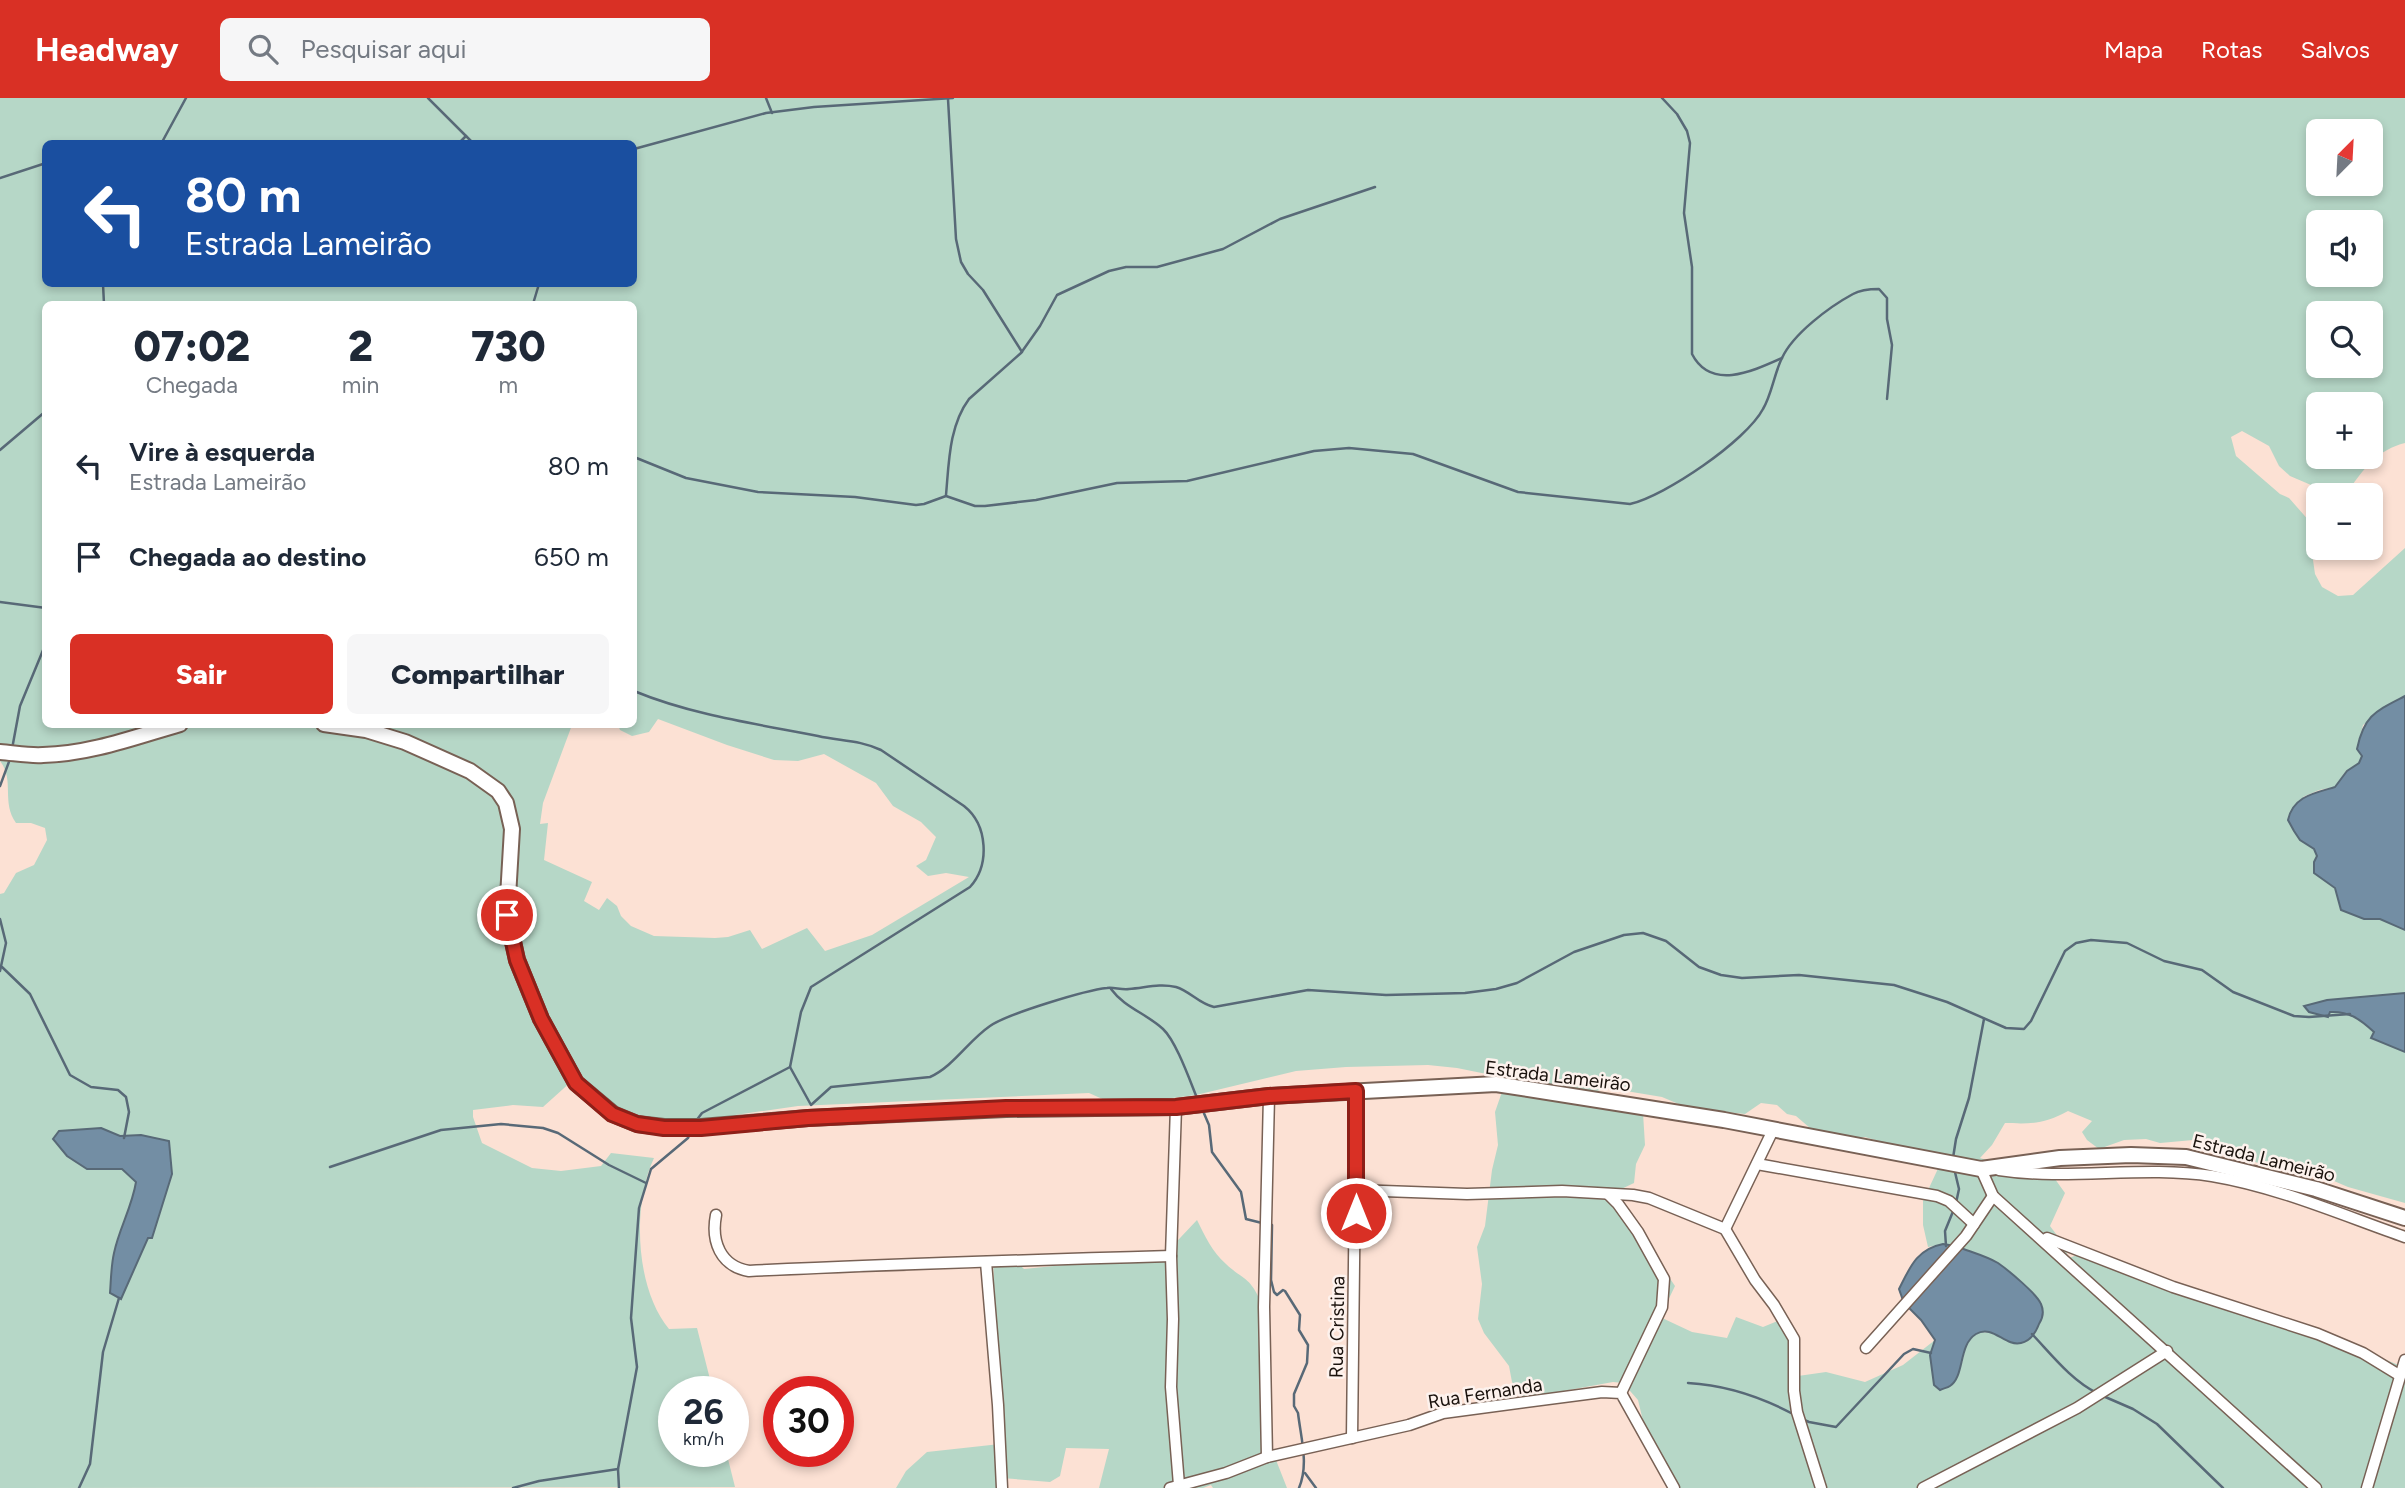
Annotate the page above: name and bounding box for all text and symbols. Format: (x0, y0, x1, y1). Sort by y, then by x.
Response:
search box (220, 18, 710, 81)
text: Headway (35, 30, 178, 69)
icon: search (244, 30, 282, 68)
text: Pesquisar aqui (300, 33, 467, 65)
text: Mapa (2104, 35, 2163, 64)
text: Rotas (2201, 35, 2262, 64)
text: Salvos (2300, 35, 2370, 64)
north arrow (2306, 119, 2384, 196)
map controls (2306, 119, 2383, 560)
text: 80 m (185, 165, 301, 224)
icon: left (70, 168, 161, 259)
button: sound (2306, 210, 2383, 287)
text: Estrada Lameirão (185, 225, 432, 263)
button: search (2306, 301, 2383, 378)
text: 07:02 (133, 321, 250, 372)
text: 2 (348, 321, 373, 372)
text: 730 (471, 321, 546, 372)
text: Chegada (146, 371, 238, 399)
text: min (342, 371, 379, 399)
text: m (498, 371, 518, 399)
button: + (2306, 392, 2383, 469)
text: Vire à esquerda (129, 436, 315, 468)
icon: left (70, 447, 108, 485)
text: 80 m (548, 450, 609, 482)
text: Estrada Lameirão (129, 468, 306, 496)
button: − (2306, 483, 2383, 560)
icon: arrive (70, 538, 108, 576)
text: Chegada ao destino (129, 541, 366, 573)
text: 650 m (534, 541, 609, 573)
button: Sair (70, 634, 333, 714)
button: Compartilhar (347, 634, 609, 714)
pin (477, 885, 537, 945)
icon: arrive (488, 896, 526, 934)
street label: Estrada Lameirão (1484, 1056, 1632, 1096)
street label: Estrada Lameirão (2190, 1129, 2338, 1187)
position arrow (1319, 1176, 1393, 1250)
street label: Rua Cristina (1325, 1276, 1349, 1378)
street label: Rua Fernanda (1426, 1373, 1544, 1413)
speed limit sign: 30 (763, 1376, 854, 1467)
text: 26 (683, 1391, 724, 1433)
text: km/h (683, 1428, 724, 1450)

